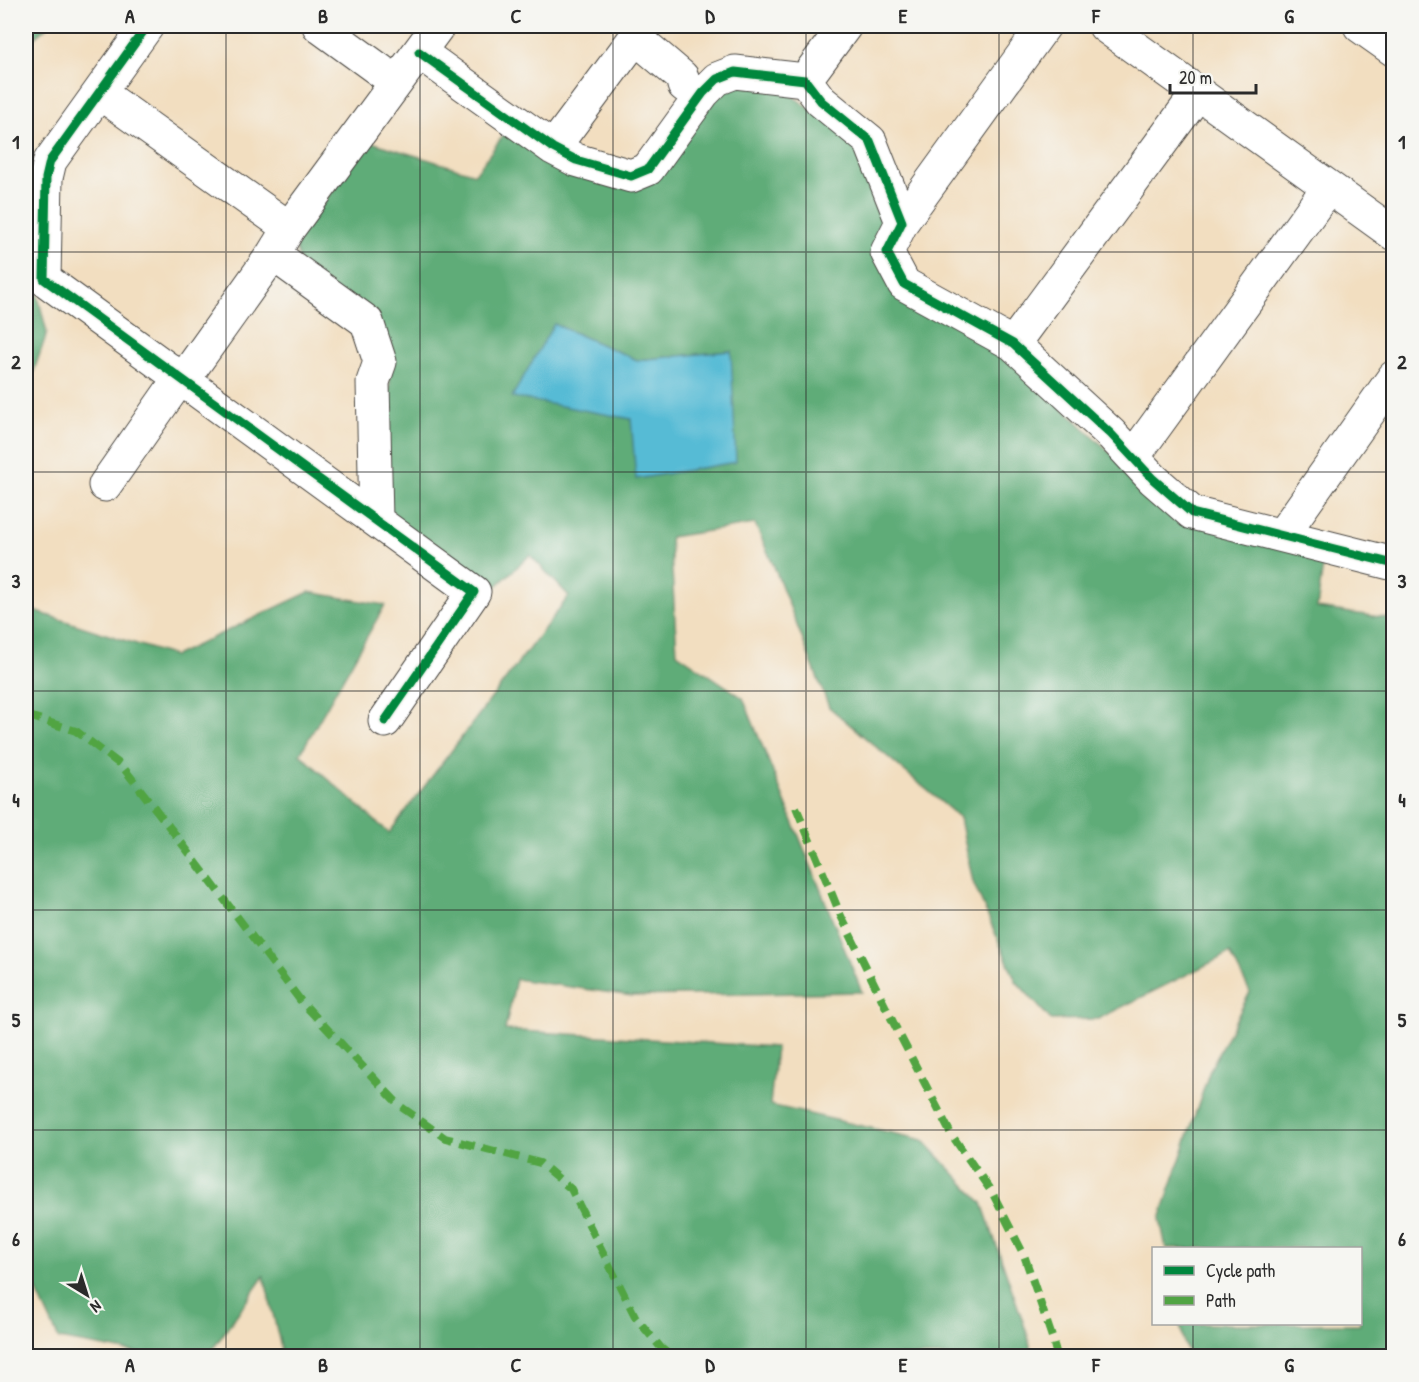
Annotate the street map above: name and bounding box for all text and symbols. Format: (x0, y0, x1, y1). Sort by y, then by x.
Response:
text: A (125, 2, 135, 29)
text: B (318, 2, 328, 29)
text: C (511, 2, 522, 29)
text: D (705, 2, 715, 29)
text: E (899, 2, 908, 29)
text: F (1091, 2, 1101, 29)
text: G (1284, 2, 1294, 29)
scale bar (1170, 57, 1256, 95)
text: 20 m (1179, 65, 1212, 90)
text: 1 (12, 128, 20, 155)
text: 1 (1398, 128, 1406, 155)
text: 2 (11, 348, 21, 375)
text: 2 (1397, 348, 1407, 375)
text: 3 (12, 567, 21, 594)
text: 3 (1398, 567, 1407, 594)
text: 4 (12, 786, 20, 813)
text: 4 (1398, 786, 1406, 813)
text: 5 (12, 1006, 21, 1033)
text: 5 (1398, 1006, 1407, 1033)
text: 6 (12, 1225, 20, 1252)
text: 6 (1398, 1225, 1406, 1252)
legend (1152, 1247, 1362, 1325)
text: Cycle path (1206, 1258, 1276, 1283)
north arrow (57, 1265, 117, 1325)
text: Path (1206, 1288, 1236, 1313)
text: N (86, 1296, 106, 1318)
text: A (125, 1351, 135, 1378)
text: B (318, 1351, 328, 1378)
text: C (511, 1351, 522, 1378)
text: D (705, 1351, 715, 1378)
text: E (899, 1351, 908, 1378)
text: F (1091, 1351, 1101, 1378)
text: G (1284, 1351, 1294, 1378)

